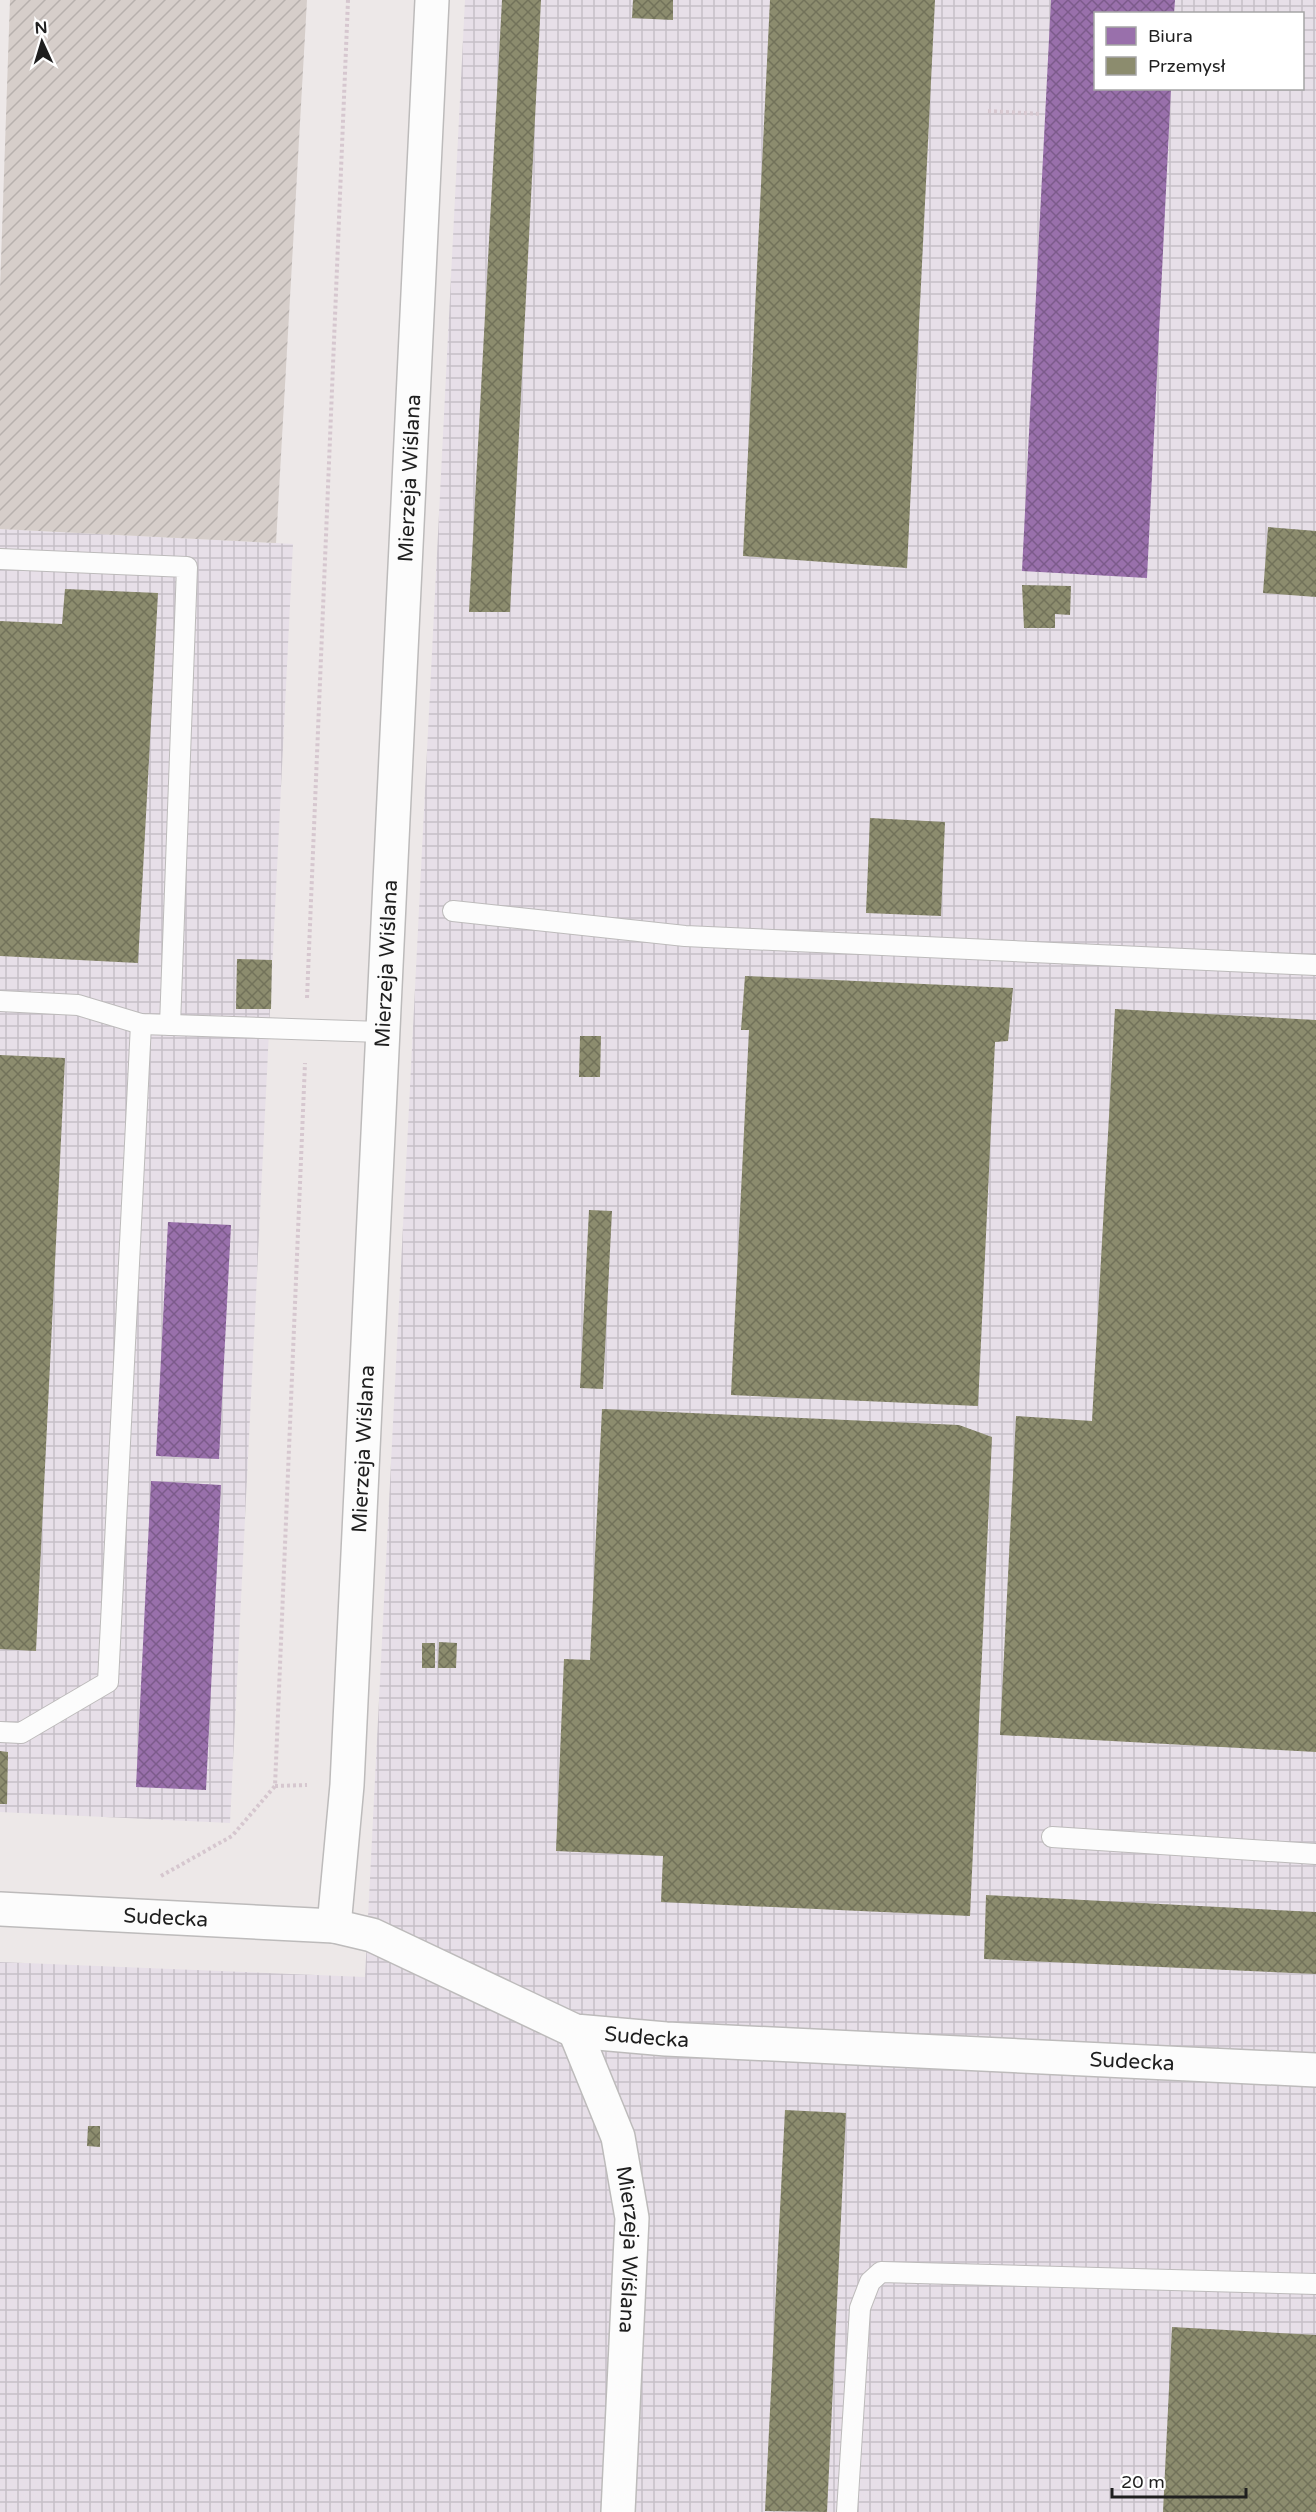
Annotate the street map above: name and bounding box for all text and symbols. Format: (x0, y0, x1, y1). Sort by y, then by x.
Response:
north arrow (12, 12, 72, 72)
legend (1094, 12, 1304, 90)
text: N (34, 18, 48, 38)
text: Biura (1148, 25, 1193, 47)
text: Przemysł (1148, 55, 1226, 77)
street label: Mierzeja Wiślana (393, 393, 426, 563)
street label: Mierzeja Wiślana (370, 879, 403, 1048)
street label: Mierzeja Wiślana (347, 1364, 379, 1534)
street label: Sudecka (123, 1903, 209, 1932)
street label: Sudecka (603, 2021, 690, 2053)
street label: Sudecka (1089, 2047, 1175, 2076)
street label: Mierzeja Wiślana (611, 2164, 645, 2334)
scale bar (1112, 2461, 1246, 2499)
text: 20 m (1121, 2471, 1165, 2493)

